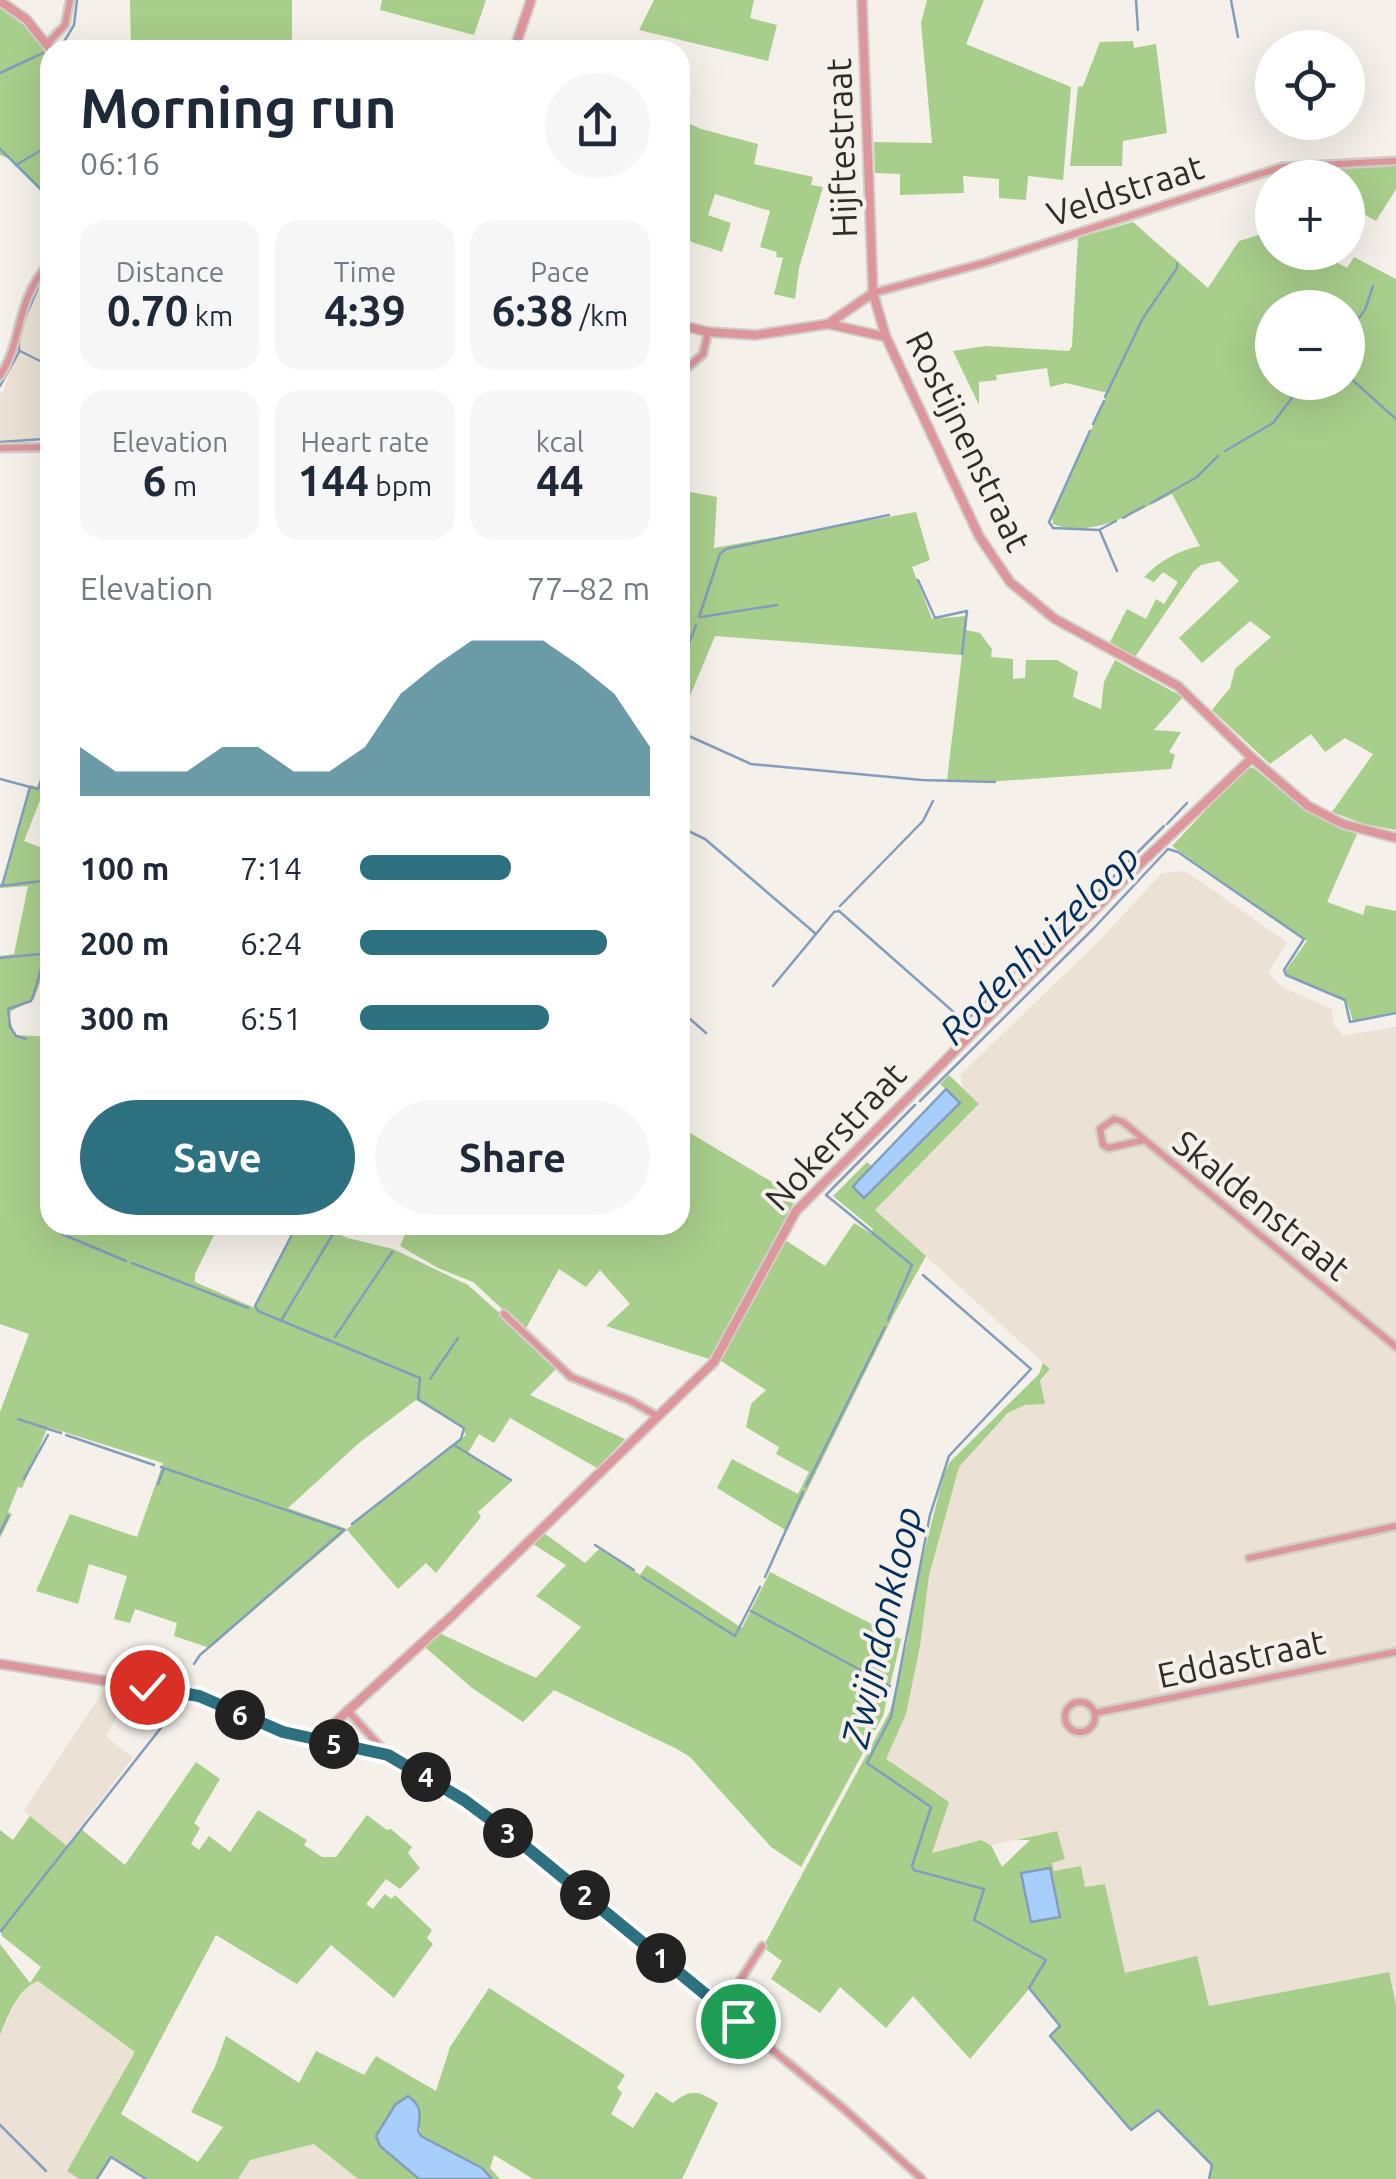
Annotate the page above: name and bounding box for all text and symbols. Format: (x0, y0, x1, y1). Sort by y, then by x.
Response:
map controls (1255, 30, 1365, 400)
button: locate (1255, 30, 1365, 140)
street label: Hijftestraat (818, 57, 864, 238)
button: share (545, 73, 650, 178)
text: Morning run (80, 77, 397, 138)
text: 06:16 (80, 145, 160, 181)
street label: Veldstraat (1042, 146, 1208, 234)
button: + (1255, 160, 1365, 270)
text: Distance (116, 256, 224, 287)
text: Time (334, 256, 396, 287)
text: Pace (530, 256, 590, 287)
text: 0.70 (107, 287, 188, 334)
text: 4:39 (324, 287, 406, 334)
text: 6:38 (492, 287, 573, 334)
button: − (1255, 290, 1365, 400)
text: km (188, 300, 233, 331)
text: /km (573, 300, 628, 331)
street label: Rostijnenstraat (899, 325, 1040, 558)
text: Elevation (112, 426, 228, 457)
text: Heart rate (301, 426, 429, 457)
text: kcal (536, 426, 584, 457)
text: 6 (143, 457, 167, 504)
text: 144 (298, 457, 369, 504)
text: 44 (536, 457, 584, 504)
text: m (167, 470, 197, 501)
text: bpm (369, 470, 432, 501)
text: Elevation (80, 570, 213, 606)
text: 77–82 m (527, 570, 650, 606)
water label: Rodenhuizeloop (931, 836, 1147, 1052)
text: 100 m (80, 850, 169, 886)
text: 7:14 (240, 850, 302, 886)
text: 200 m (80, 925, 169, 961)
text: 6:24 (240, 925, 302, 961)
text: 300 m (80, 1000, 169, 1036)
text: 6:51 (240, 1000, 302, 1036)
street label: Nokerstraat (757, 1054, 914, 1218)
button: Save (80, 1100, 355, 1215)
button: Share (375, 1100, 650, 1215)
street label: Skaldenstraat (1166, 1122, 1358, 1288)
water label: Zwijndonkloop (833, 1503, 929, 1752)
street label: Eddastraat (1154, 1621, 1329, 1695)
pin (105, 1645, 190, 1730)
icon: check (120, 1660, 175, 1715)
pin: 6 (215, 1690, 265, 1740)
text: 6 (232, 1699, 248, 1730)
pin: 5 (309, 1719, 359, 1769)
text: 5 (326, 1728, 342, 1759)
pin: 4 (401, 1752, 451, 1802)
text: 4 (418, 1761, 434, 1792)
pin: 3 (483, 1808, 533, 1858)
text: 3 (500, 1817, 516, 1848)
pin: 2 (560, 1870, 610, 1920)
text: 2 (577, 1879, 593, 1910)
pin: 1 (636, 1933, 686, 1983)
text: 1 (653, 1942, 669, 1973)
pin (696, 1979, 781, 2064)
icon: arrive (711, 1994, 766, 2049)

